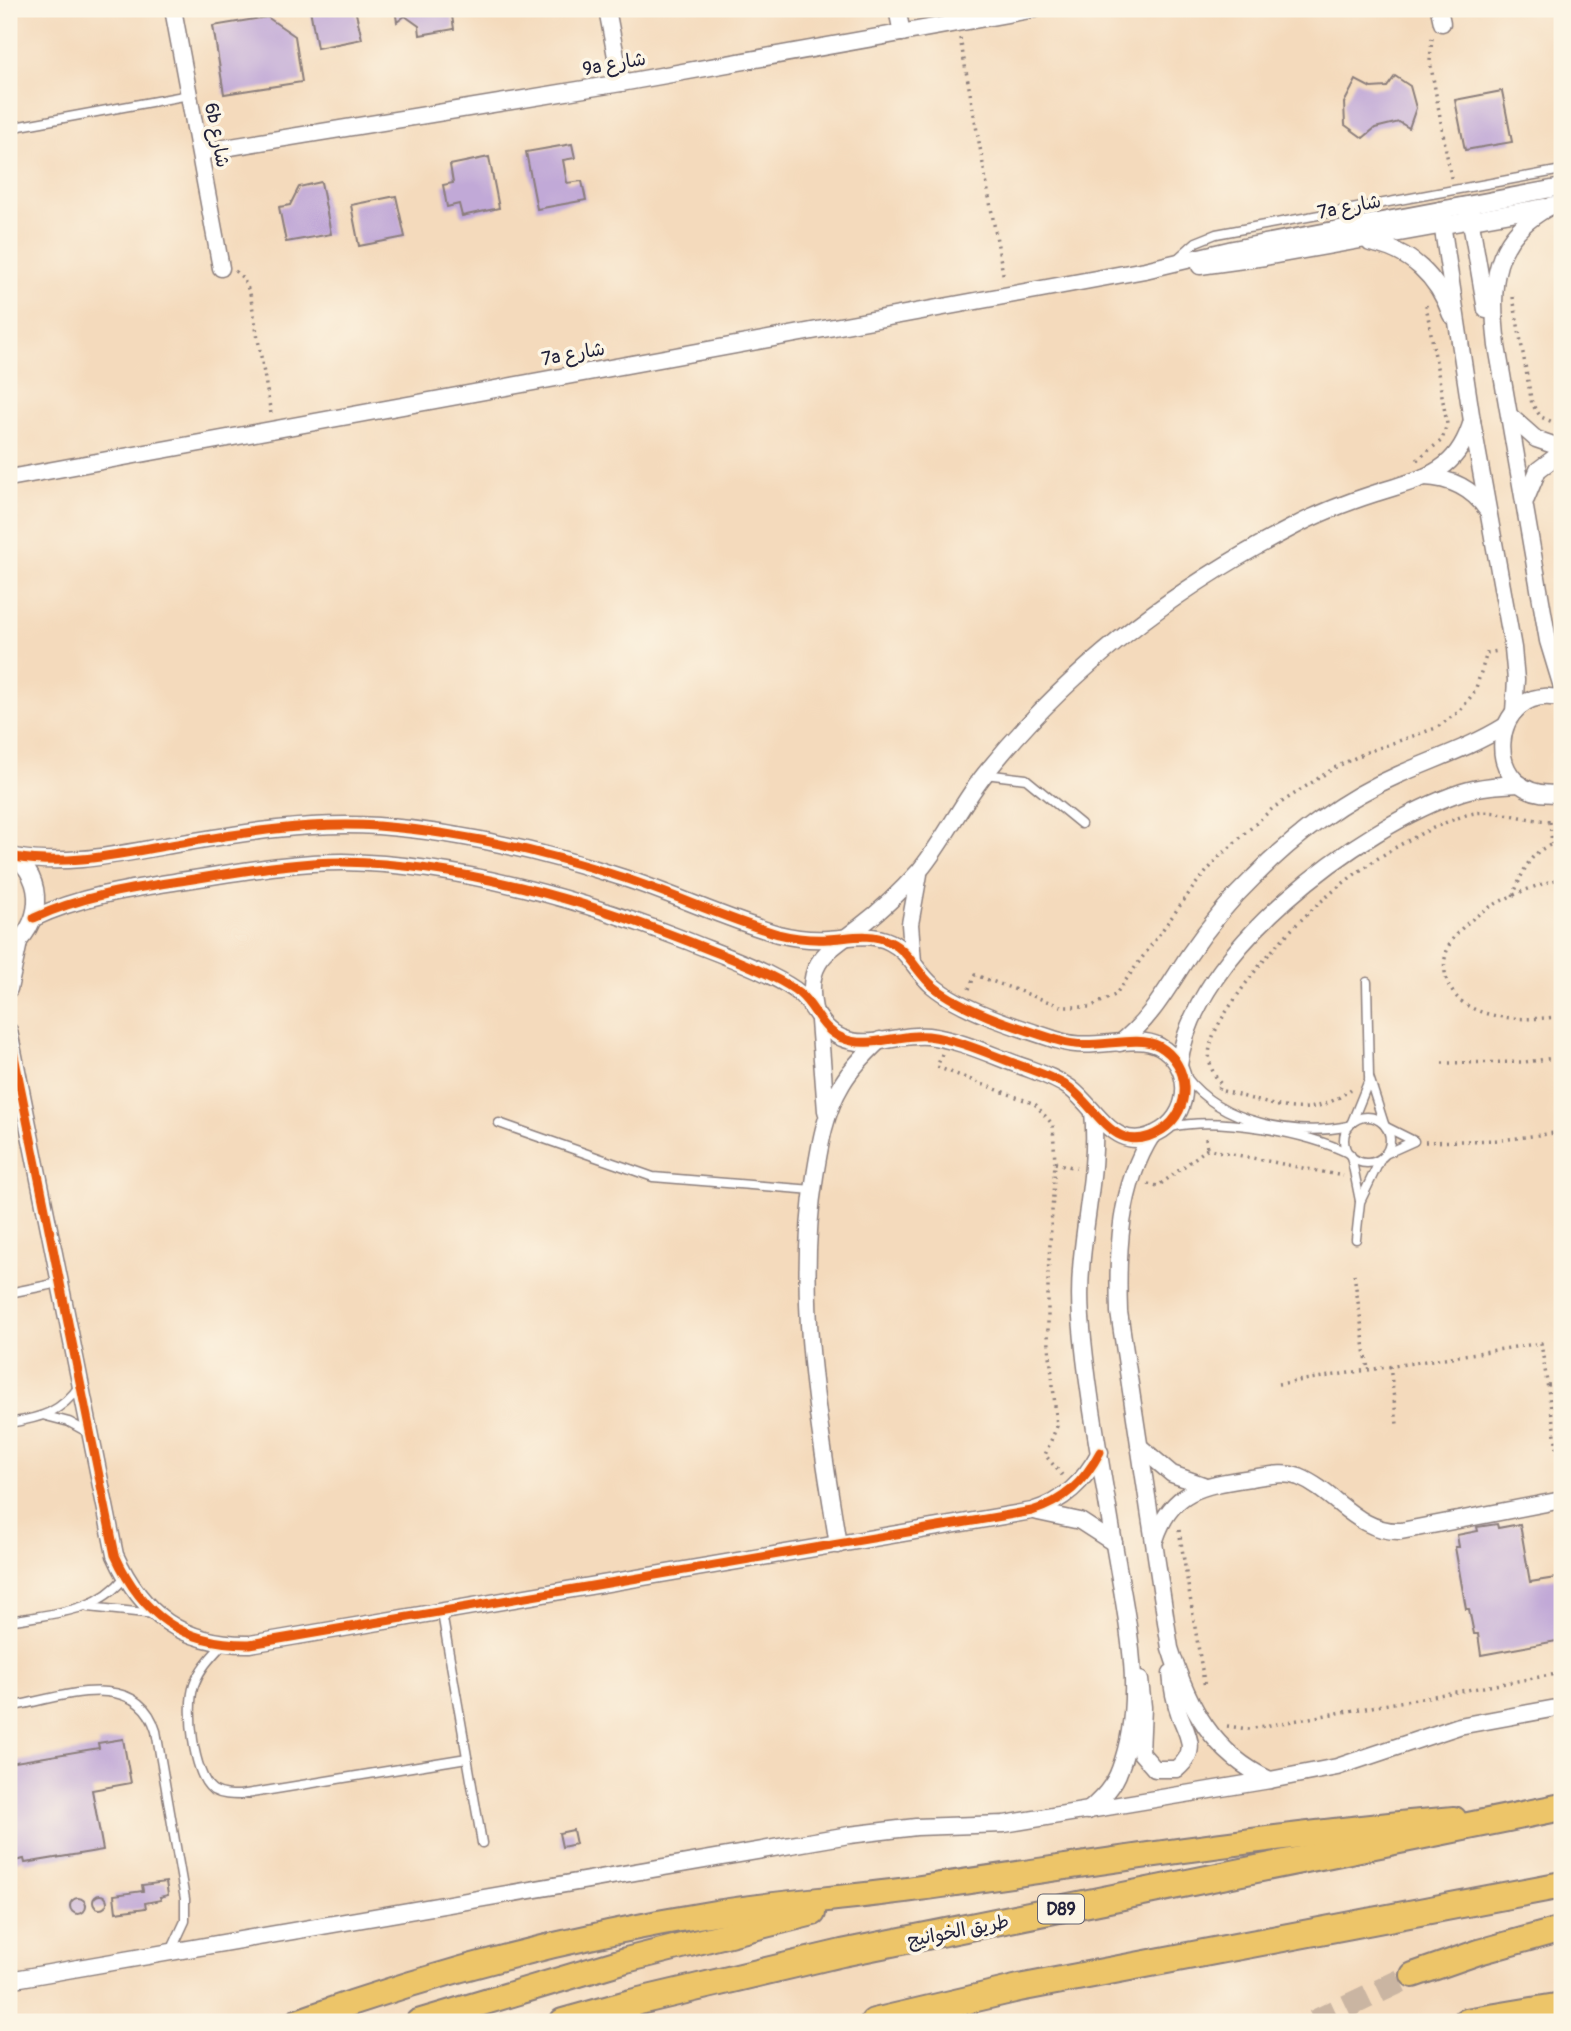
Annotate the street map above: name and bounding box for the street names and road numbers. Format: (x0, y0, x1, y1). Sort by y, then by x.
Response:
street label: 9a شارع (581, 47, 648, 82)
street label: 6b شارع (198, 101, 235, 170)
street label: 7a شارع (1315, 189, 1383, 226)
street label: 7a شارع (540, 337, 607, 372)
road number: D89 (1038, 1895, 1084, 1924)
street label: طريق الخوانيج (905, 1909, 1011, 1953)

